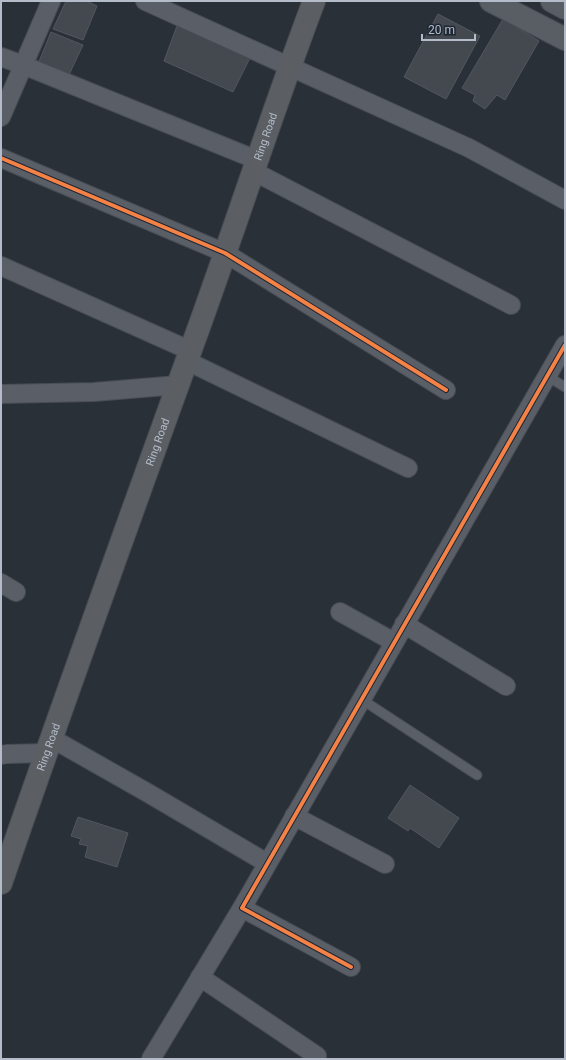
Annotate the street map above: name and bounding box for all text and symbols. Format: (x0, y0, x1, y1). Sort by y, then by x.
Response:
scale bar (422, 16, 475, 42)
text: 20 m (428, 23, 455, 37)
street label: Ring Road (251, 111, 280, 162)
street label: Ring Road (143, 416, 172, 467)
street label: Ring Road (34, 721, 63, 773)

